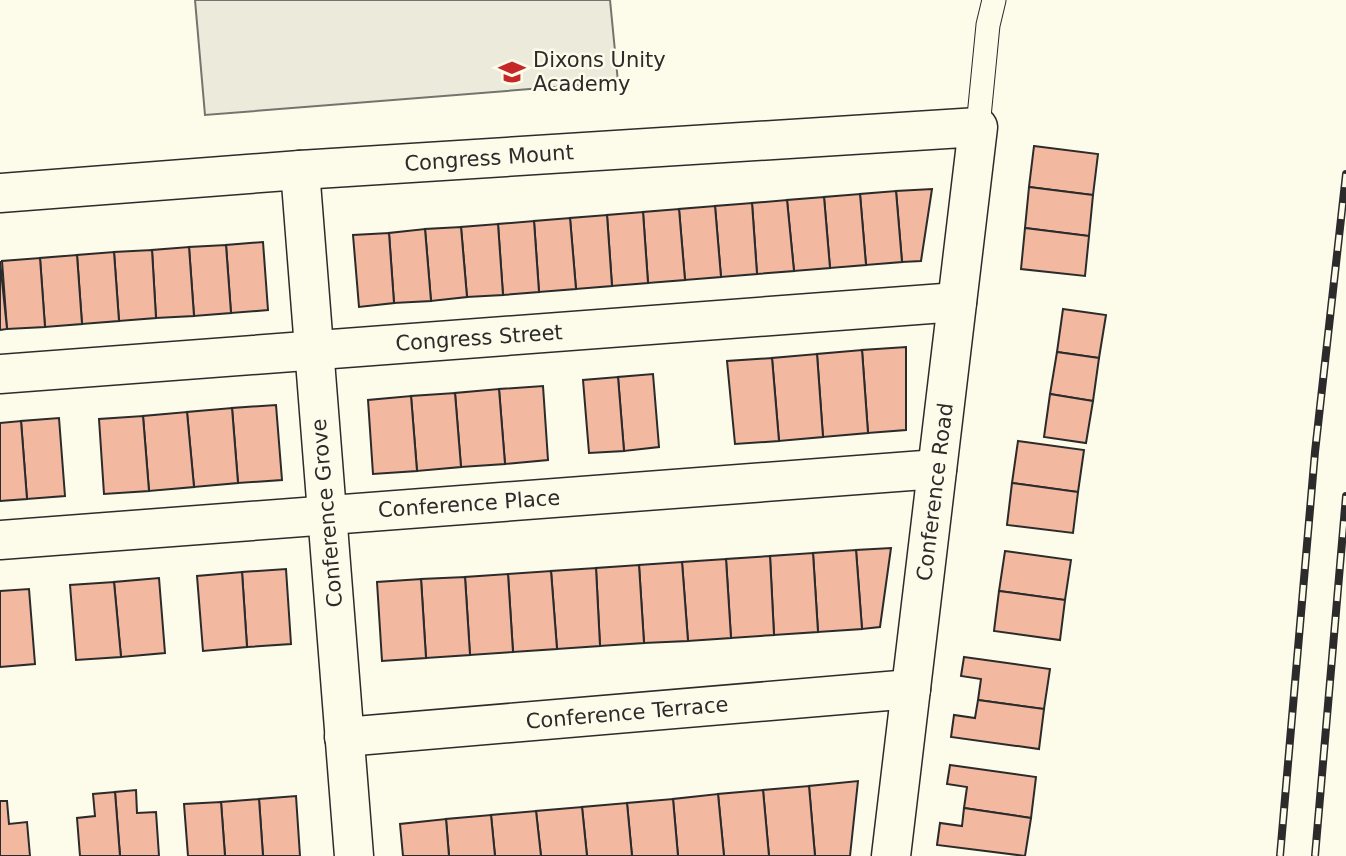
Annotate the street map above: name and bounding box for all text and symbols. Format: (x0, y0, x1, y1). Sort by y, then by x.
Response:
place label: Dixons Unity Academy (533, 48, 666, 96)
school or university icon: Dixons Unity Academy (497, 57, 527, 87)
street label: Congress Mount (404, 140, 574, 176)
street label: Congress Street (395, 320, 563, 356)
street label: Conference Road (912, 402, 958, 582)
street label: Conference Grove (307, 418, 347, 608)
street label: Conference Place (377, 486, 561, 522)
street label: Conference Terrace (525, 692, 729, 734)

